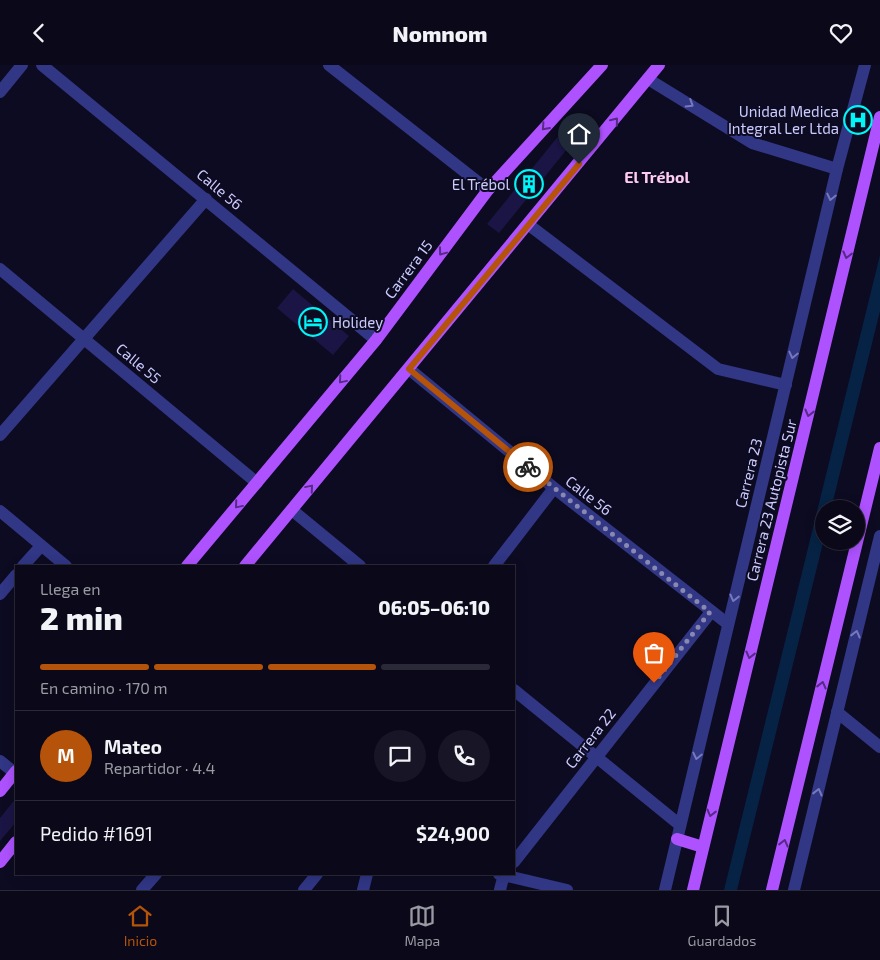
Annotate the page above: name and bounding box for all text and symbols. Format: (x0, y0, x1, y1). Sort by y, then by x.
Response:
icon: back (25, 19, 53, 47)
icon: heart (827, 19, 855, 47)
text: Nomnom (393, 20, 487, 46)
one-way arrow (684, 98, 693, 108)
place label: Unidad Medica Integral Ler Ltda (728, 102, 839, 137)
hospital icon: Unidad Medica Integral Ler Ltda (843, 105, 873, 135)
pin (558, 113, 600, 164)
one-way arrow (609, 118, 617, 127)
icon: home (565, 120, 593, 148)
one-way arrow (542, 121, 551, 130)
street label: Calle 56 (194, 165, 246, 213)
district label: El Trébol (624, 167, 691, 186)
building icon: El Trébol (514, 169, 544, 199)
place label: El Trébol (452, 175, 511, 193)
one-way arrow (826, 192, 837, 201)
street label: Carrera 15 (380, 236, 436, 302)
one-way arrow (439, 246, 447, 255)
one-way arrow (842, 250, 853, 259)
hotel icon: Holidey (298, 307, 328, 337)
place label: Holidey (332, 313, 383, 331)
street label: Calle 55 (113, 339, 165, 387)
one-way arrow (788, 350, 799, 359)
one-way arrow (339, 375, 348, 384)
one-way arrow (804, 408, 815, 417)
street label: Carrera 23 Autopista Sur (742, 417, 800, 583)
street label: Carrera 23 (731, 436, 765, 510)
courier (503, 442, 553, 492)
icon: bike (514, 453, 542, 481)
street label: Calle 56 (562, 471, 616, 519)
one-way arrow (304, 485, 313, 494)
one-way arrow (236, 499, 244, 508)
map controls (815, 500, 865, 550)
button: layers (815, 500, 865, 550)
text: Llega en (40, 579, 101, 598)
one-way arrow (729, 594, 740, 603)
text: 06:05–06:10 (378, 596, 490, 619)
text: 2 min (40, 598, 123, 636)
one-way arrow (850, 629, 861, 638)
pin (633, 632, 675, 683)
icon: bag (640, 639, 668, 667)
one-way arrow (745, 651, 756, 660)
text: En camino · 170 m (40, 678, 168, 697)
one-way arrow (816, 680, 827, 689)
street label: Carrera 22 (561, 704, 619, 772)
button: chat (374, 730, 426, 782)
button: phone (438, 730, 490, 782)
text: Mateo (104, 735, 162, 758)
text: M (57, 744, 75, 767)
one-way arrow (692, 752, 703, 761)
text: Repartidor · 4.4 (104, 758, 215, 777)
one-way arrow (812, 787, 823, 796)
one-way arrow (706, 809, 717, 818)
text: Pedido #1691 (40, 822, 153, 845)
text: $24,900 (416, 822, 490, 845)
one-way arrow (778, 838, 789, 847)
tab: Inicio (124, 902, 157, 949)
tab: Mapa (405, 902, 440, 949)
tab: Guardados (688, 902, 756, 949)

